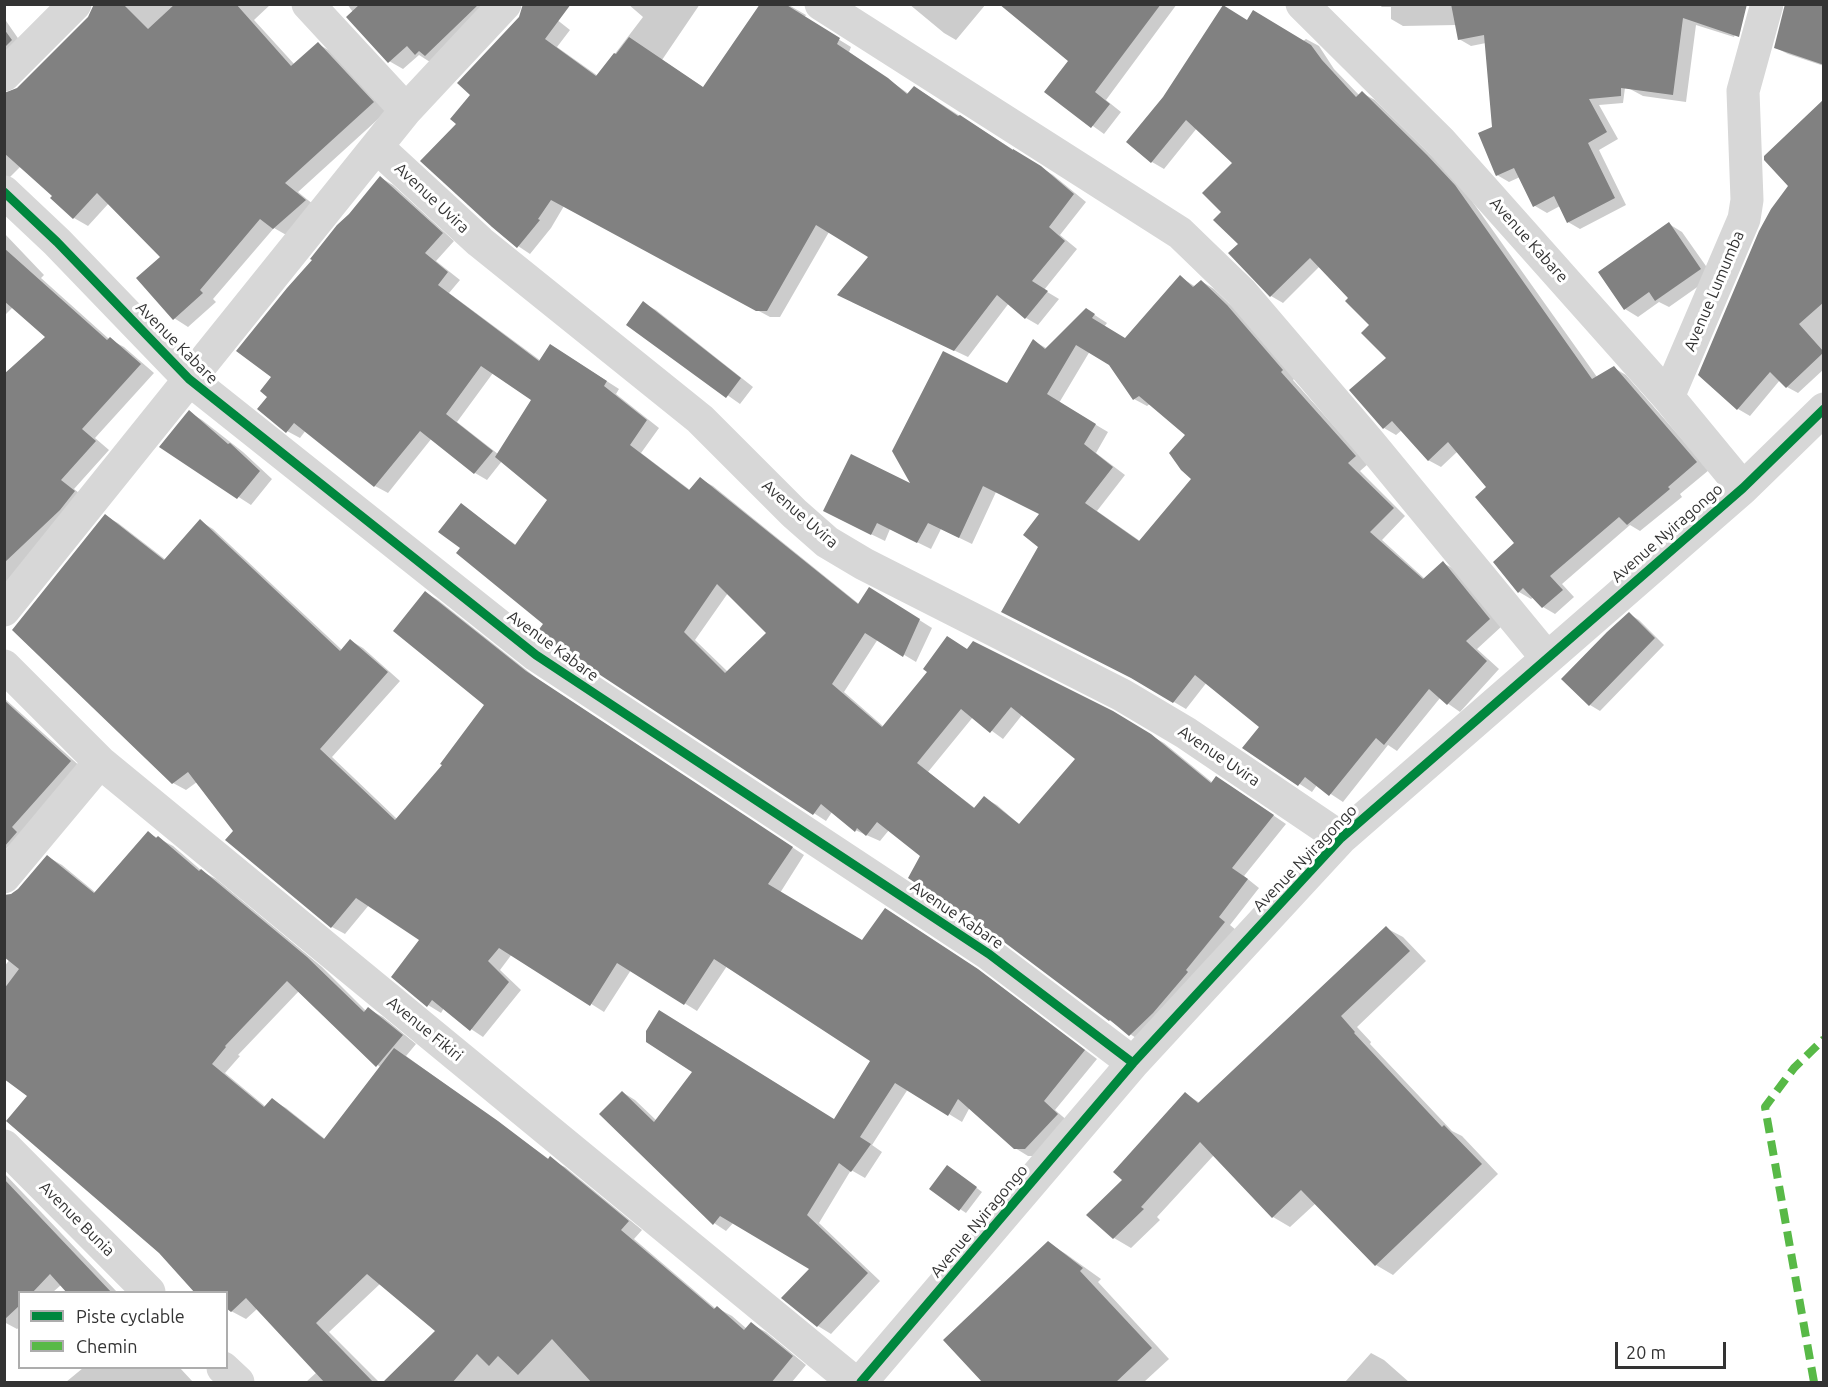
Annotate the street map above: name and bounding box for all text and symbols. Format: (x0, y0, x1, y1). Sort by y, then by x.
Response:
street label: Avenue Uvira (391, 159, 473, 237)
street label: Avenue Kabare (1486, 193, 1572, 287)
street label: Avenue Lumumba (1680, 228, 1748, 354)
street label: Avenue Kabare (132, 298, 222, 388)
street label: Avenue Uvira (758, 476, 842, 552)
street label: Avenue Nyiragongo (1607, 479, 1727, 587)
street label: Avenue Kabare (504, 606, 602, 686)
street label: Avenue Uvira (1174, 722, 1264, 790)
street label: Avenue Nyiragongo (1249, 801, 1361, 915)
street label: Avenue Kabare (907, 877, 1007, 953)
street label: Avenue Fikiri (383, 993, 467, 1065)
street label: Avenue Nyiragongo (926, 1161, 1032, 1281)
street label: Avenue Bunia (36, 1178, 118, 1260)
legend (18, 1291, 228, 1369)
text: Piste cyclable (76, 1306, 185, 1326)
scale bar (1618, 1330, 1729, 1368)
text: Chemin (76, 1336, 137, 1356)
text: 20 m (1626, 1342, 1666, 1362)

